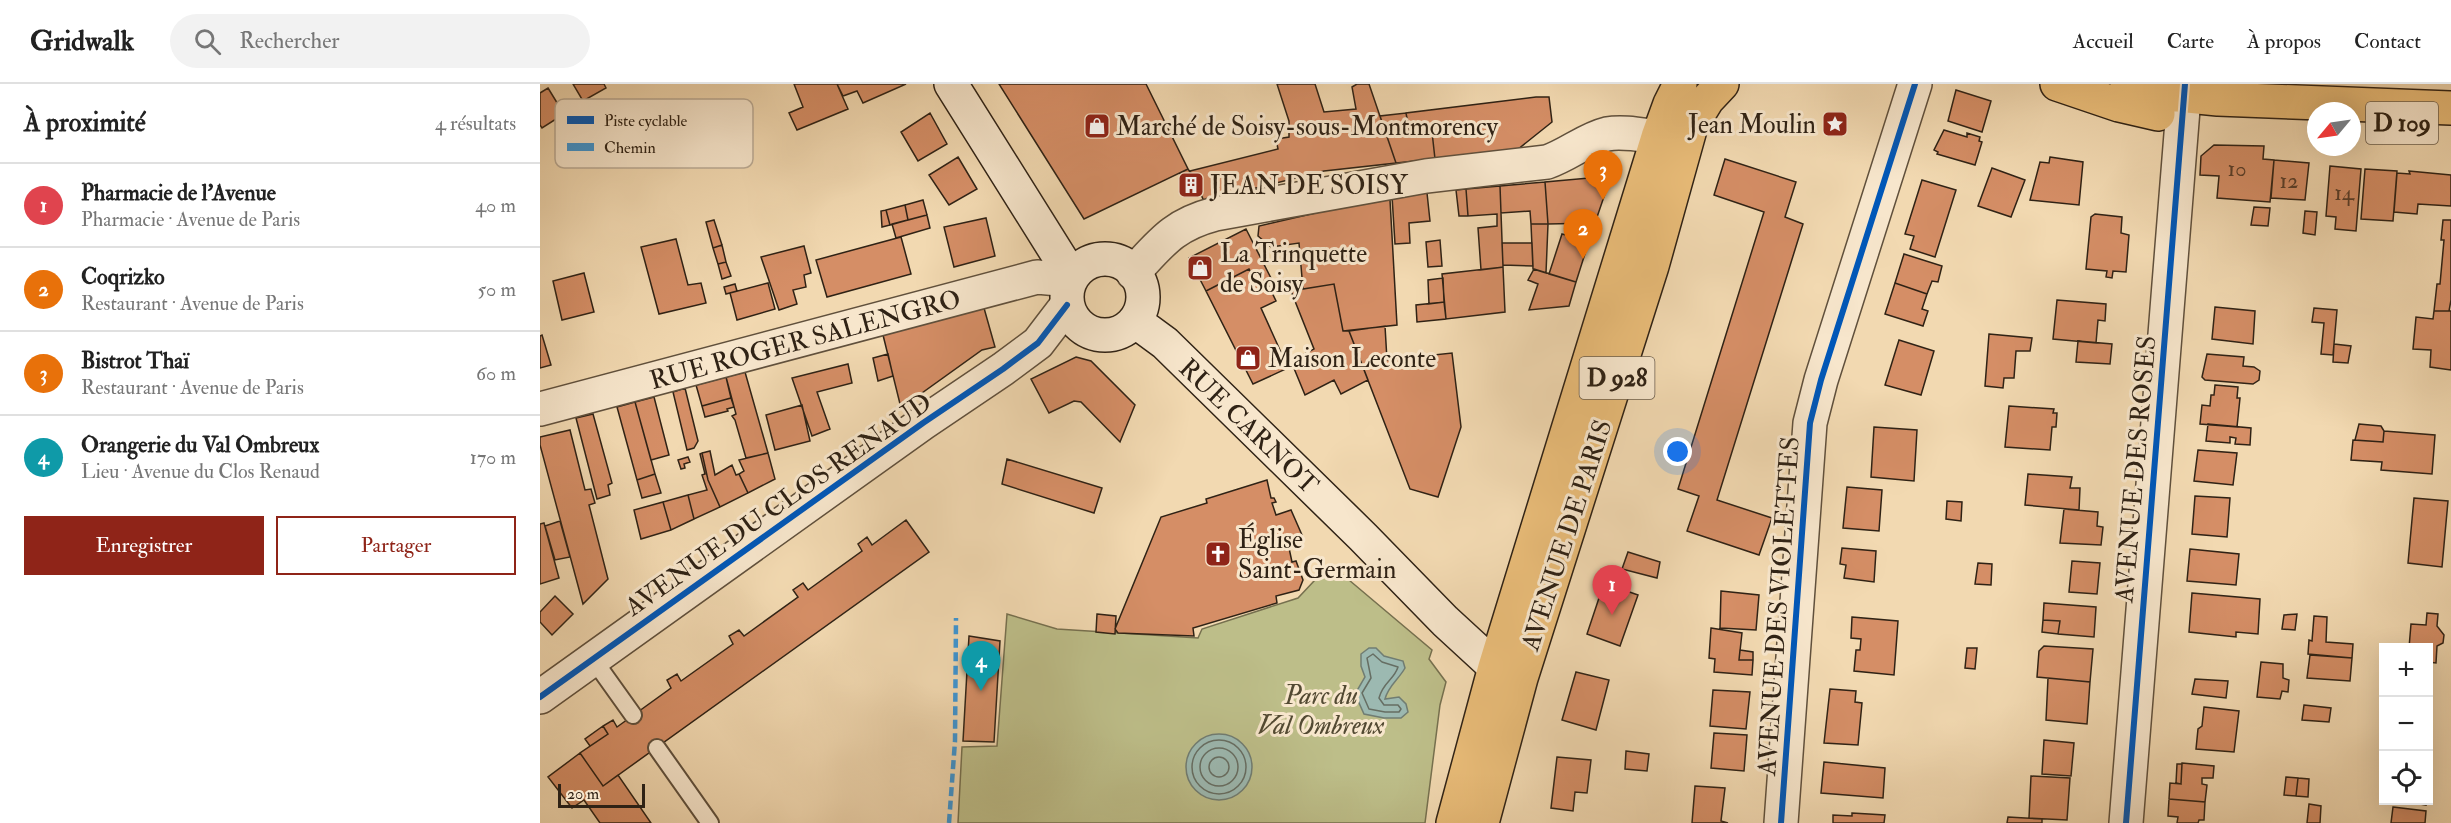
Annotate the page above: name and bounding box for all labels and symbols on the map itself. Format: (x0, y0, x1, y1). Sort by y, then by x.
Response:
legend (555, 99, 753, 168)
north arrow (2307, 102, 2361, 156)
road number: D 109 (2366, 102, 2438, 144)
place label: Jean Moulin (1687, 109, 1816, 141)
place icon: Jean Moulin (1820, 109, 1850, 139)
text: Piste cyclable (604, 111, 688, 131)
shop icon: Marché de Soisy-sous-Montmorency (1082, 111, 1112, 141)
place label: Marché de Soisy-sous-Montmorency (1116, 111, 1499, 143)
text: Chemin (604, 138, 656, 158)
pin: 3 (1584, 150, 1622, 200)
house number: 10 (2227, 155, 2247, 183)
house number: 12 (2279, 167, 2299, 195)
building icon: JEAN DE SOISY (1176, 170, 1206, 200)
place label: JEAN DE SOISY (1209, 170, 1409, 202)
house number: 14 (2334, 179, 2355, 207)
pin: 2 (1564, 210, 1602, 259)
place label: La Trinquette de Soisy (1220, 238, 1367, 300)
shop icon: La Trinquette de Soisy (1185, 253, 1215, 283)
street label: RUE ROGER SALENGRO (646, 283, 964, 397)
street label: AVENUE DES ROSES (2108, 334, 2164, 605)
shop icon: Maison Leconte (1233, 343, 1263, 373)
place label: Maison Leconte (1268, 343, 1436, 375)
street label: RUE CARNOT (1172, 352, 1325, 501)
road number: D 928 (1580, 357, 1654, 399)
street label: AVENUE DU CLOS RENAUD (618, 386, 938, 624)
street label: AVENUE DE PARIS (1514, 416, 1619, 656)
street label: AVENUE DES VIOLETTES (1751, 435, 1807, 778)
your location (1663, 437, 1692, 466)
place label: Église Saint-Germain (1238, 522, 1396, 586)
church icon: Église Saint-Germain (1203, 539, 1233, 569)
pin: 1 (1592, 566, 1632, 615)
pin: 4 (962, 642, 1000, 691)
park label: Parc du Val Ombreux (1258, 680, 1385, 742)
scale bar (558, 781, 645, 808)

